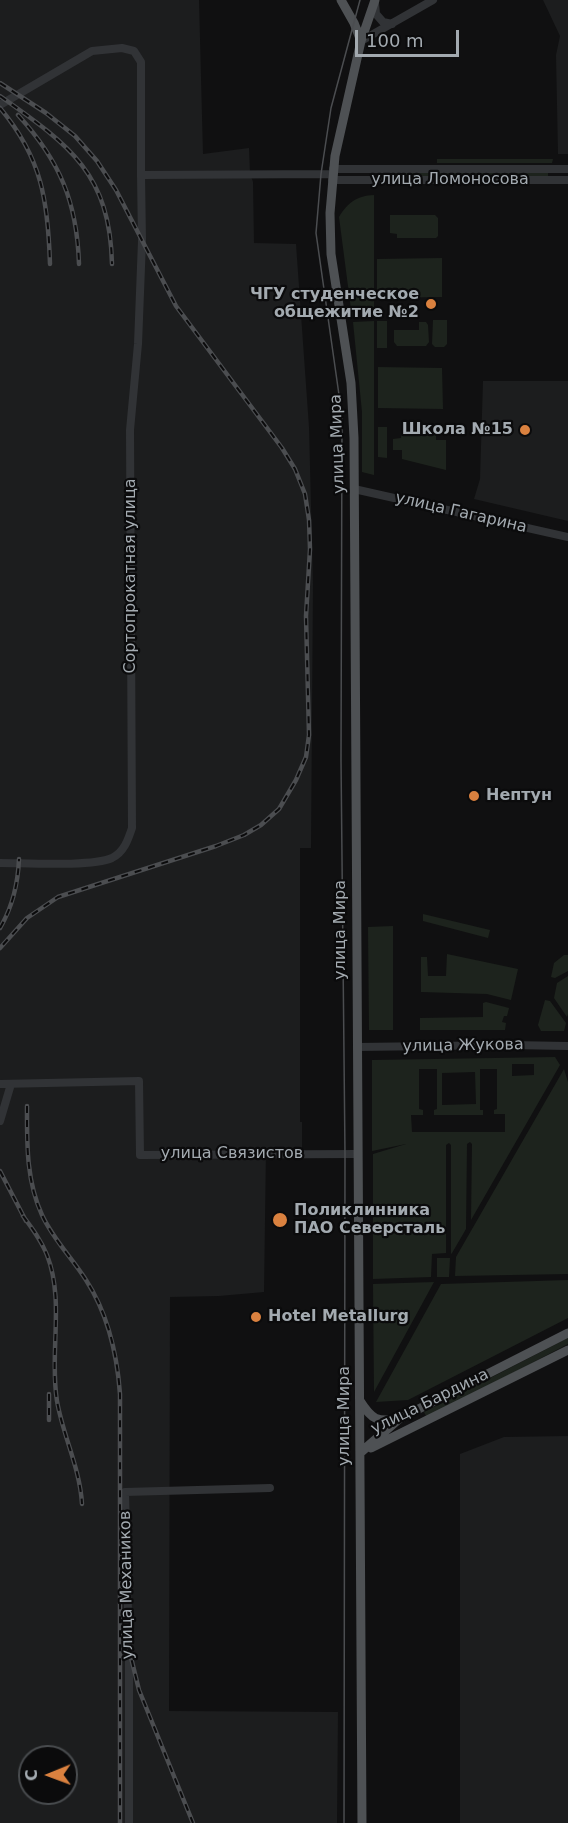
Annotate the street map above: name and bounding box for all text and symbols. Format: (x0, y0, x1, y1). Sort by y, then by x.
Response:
scale bar (358, 18, 462, 56)
text: 100 m (366, 30, 424, 51)
street label: улица Ломоносова (371, 170, 529, 190)
place label: ЧГУ студенческое общежитие №2 (250, 285, 419, 323)
marker: ЧГУ студенческое общежитие №2 (424, 297, 438, 311)
street label: улица Мира (327, 394, 349, 494)
place label: Школа №15 (402, 420, 513, 440)
marker: Школа №15 (518, 423, 532, 437)
street label: Сортопрокатная улица (121, 478, 141, 674)
street label: улица Гагарина (393, 489, 529, 537)
place label: Нептун (486, 786, 552, 806)
marker: Нептун (467, 789, 481, 803)
street label: улица Мира (331, 880, 351, 980)
street label: улица Жукова (402, 1035, 524, 1057)
street label: улица Связистов (161, 1144, 303, 1164)
place label: Поликлинника ПАО Северсталь (294, 1201, 445, 1239)
marker: Поликлинника ПАО Северсталь (271, 1211, 289, 1229)
place label: Hotel Metallurg (268, 1307, 409, 1327)
marker: Hotel Metallurg (249, 1310, 263, 1324)
street label: улица Бардина (368, 1365, 492, 1439)
street label: улица Мира (335, 1366, 355, 1466)
street label: улица Механиков (116, 1511, 138, 1659)
north arrow (18, 1745, 78, 1805)
text: С (22, 1769, 41, 1781)

